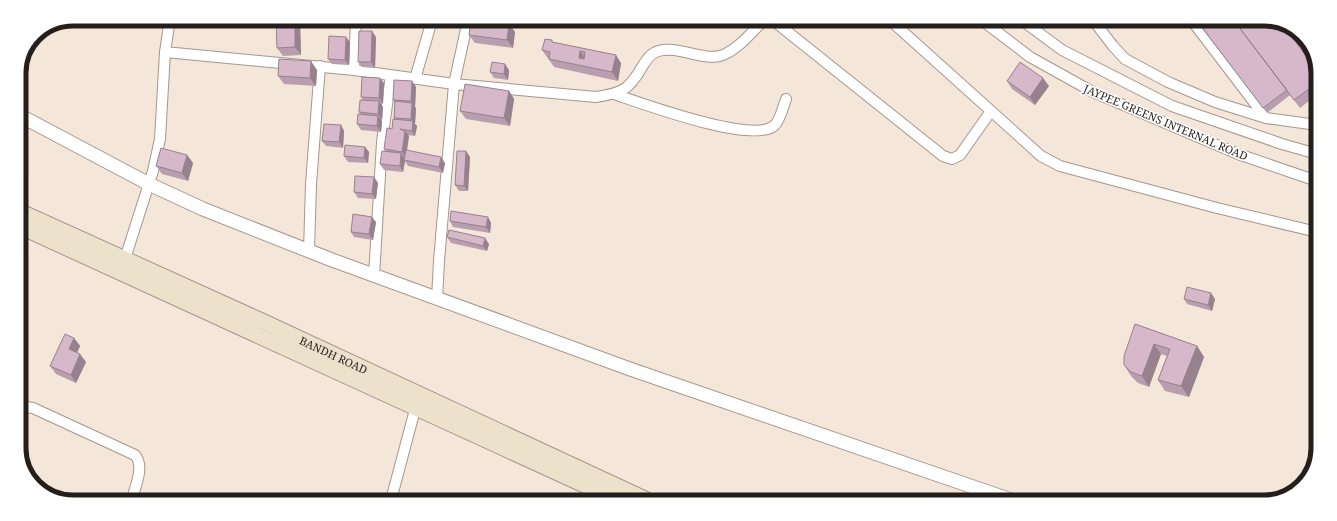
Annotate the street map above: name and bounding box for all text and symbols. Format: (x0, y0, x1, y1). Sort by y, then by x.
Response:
street label: JAYPEE GREENS INTERNAL ROAD (1081, 80, 1250, 163)
street label: BANDH ROAD (297, 332, 370, 377)

